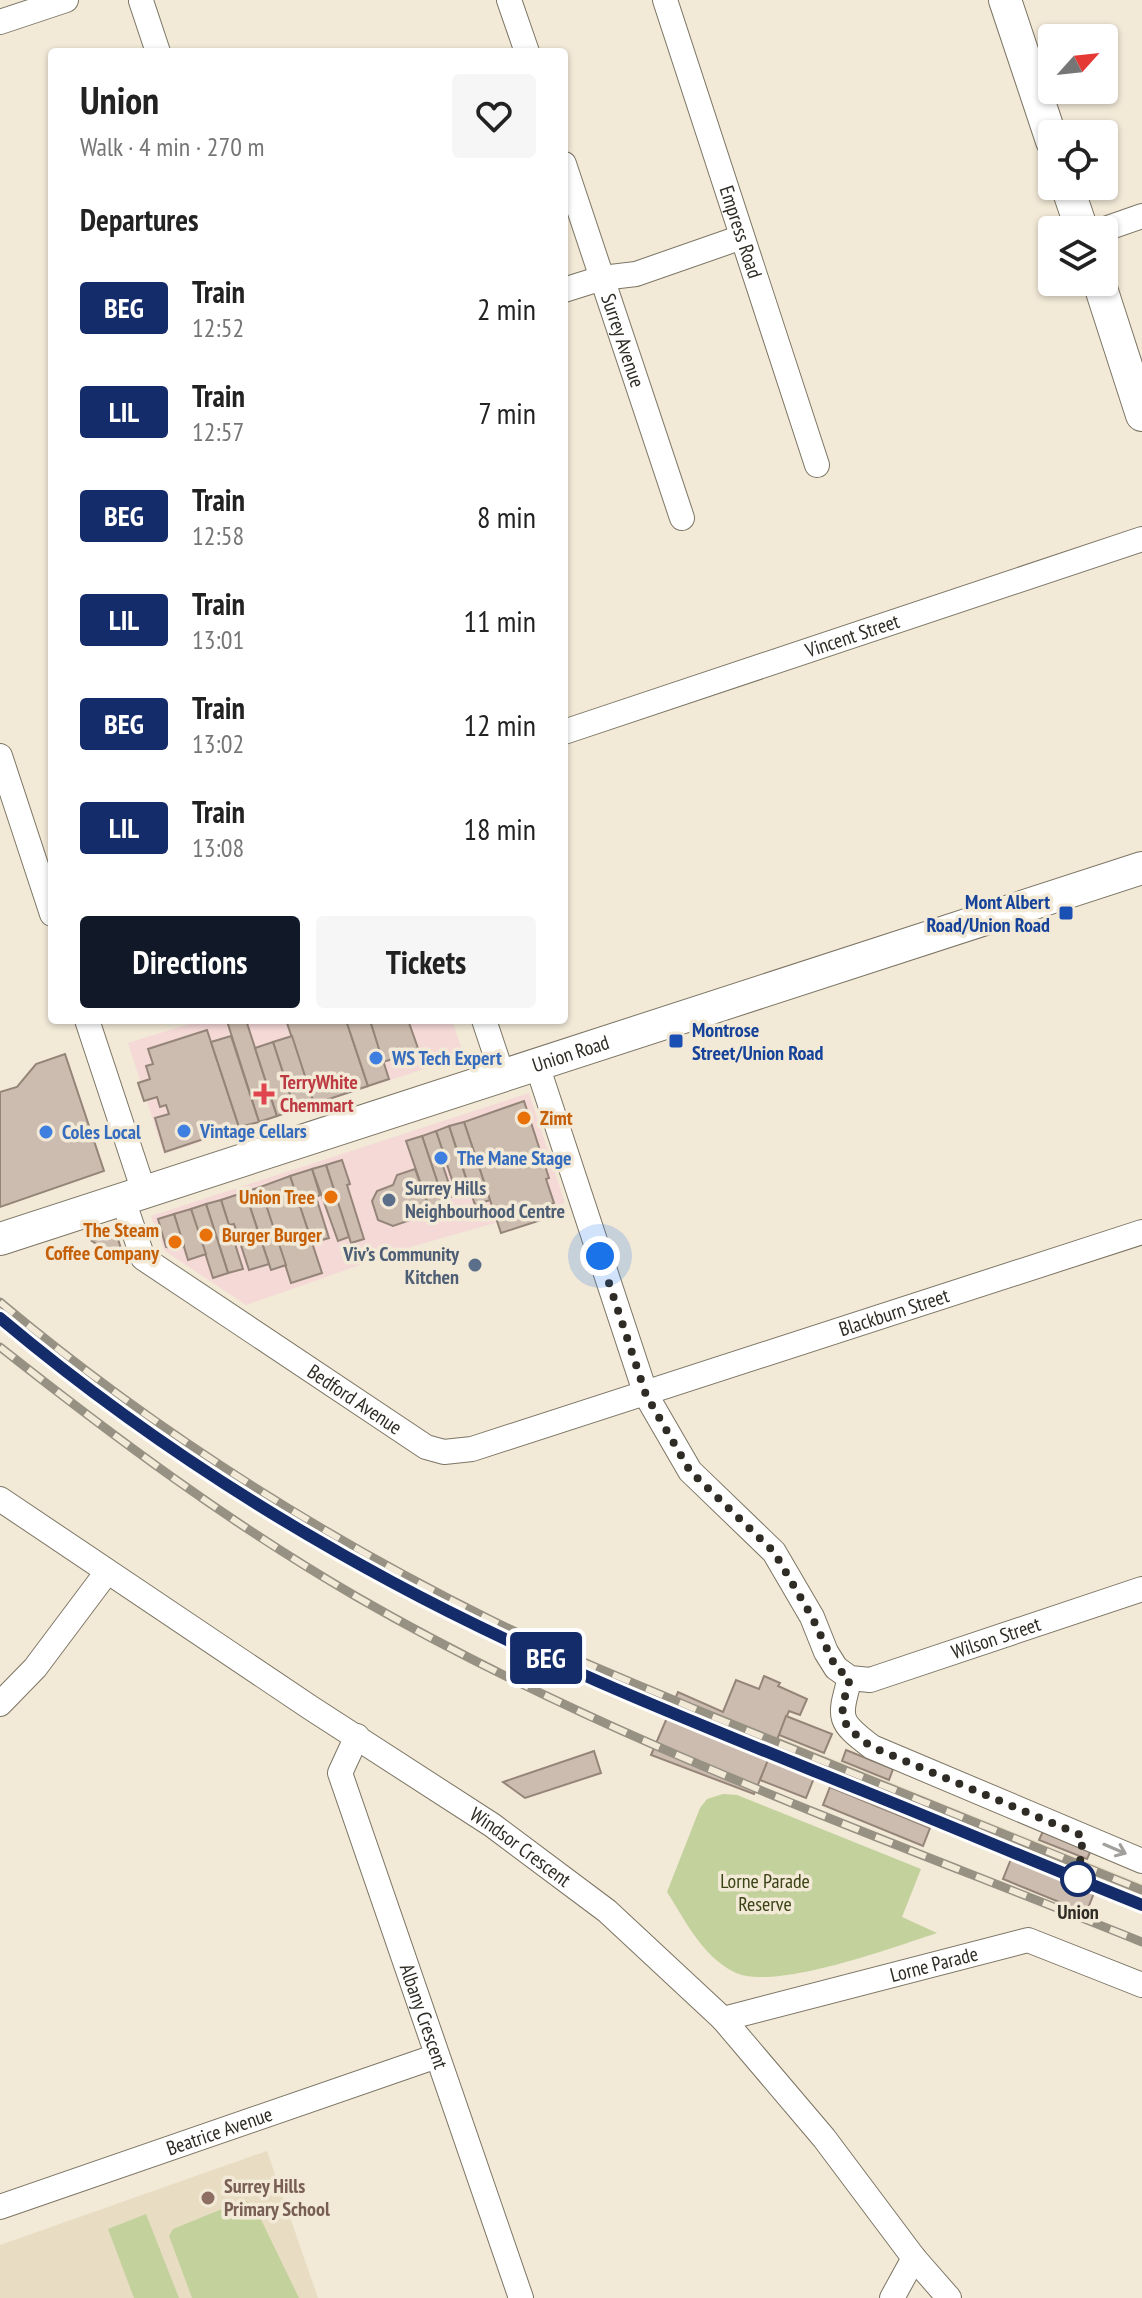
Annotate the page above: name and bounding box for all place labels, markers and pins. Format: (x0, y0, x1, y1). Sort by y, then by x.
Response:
place label: Mont Albert Road/Union Road (927, 889, 1050, 938)
marker: Mont Albert Road/Union Road (1057, 904, 1075, 922)
place label: Montrose Street/Union Road (692, 1017, 824, 1066)
marker: Montrose Street/Union Road (667, 1032, 685, 1050)
place label: WS Tech Expert (391, 1045, 502, 1071)
marker: WS Tech Expert (367, 1049, 385, 1067)
place label: TerryWhite Chemmart (280, 1069, 358, 1118)
marker: TerryWhite Chemmart (255, 1085, 273, 1103)
place label: Zimt (540, 1105, 573, 1131)
marker: Zimt (515, 1109, 533, 1127)
place label: Vintage Cellars (199, 1118, 307, 1144)
place label: Coles Local (62, 1119, 141, 1145)
marker: Vintage Cellars (175, 1122, 193, 1140)
marker: Coles Local (37, 1123, 55, 1141)
place label: The Mane Stage (457, 1145, 572, 1171)
marker: The Mane Stage (432, 1149, 450, 1167)
place label: Surrey Hills Neighbourhood Centre (405, 1175, 565, 1224)
place label: Union Tree (239, 1184, 315, 1210)
marker: Union Tree (322, 1188, 340, 1206)
marker: Surrey Hills Neighbourhood Centre (380, 1191, 398, 1209)
place label: The Steam Coffee Company (45, 1217, 160, 1266)
place label: Burger Burger (222, 1222, 322, 1248)
marker: Burger Burger (197, 1226, 215, 1244)
marker: The Steam Coffee Company (166, 1233, 184, 1251)
place label: Viv’s Community Kitchen (342, 1241, 460, 1290)
marker: Viv’s Community Kitchen (466, 1256, 484, 1274)
marker: Union (1061, 1862, 1095, 1896)
place label: Union (1057, 1899, 1099, 1925)
place label: Surrey Hills Primary School (224, 2173, 330, 2222)
marker: Surrey Hills Primary School (199, 2189, 217, 2207)

